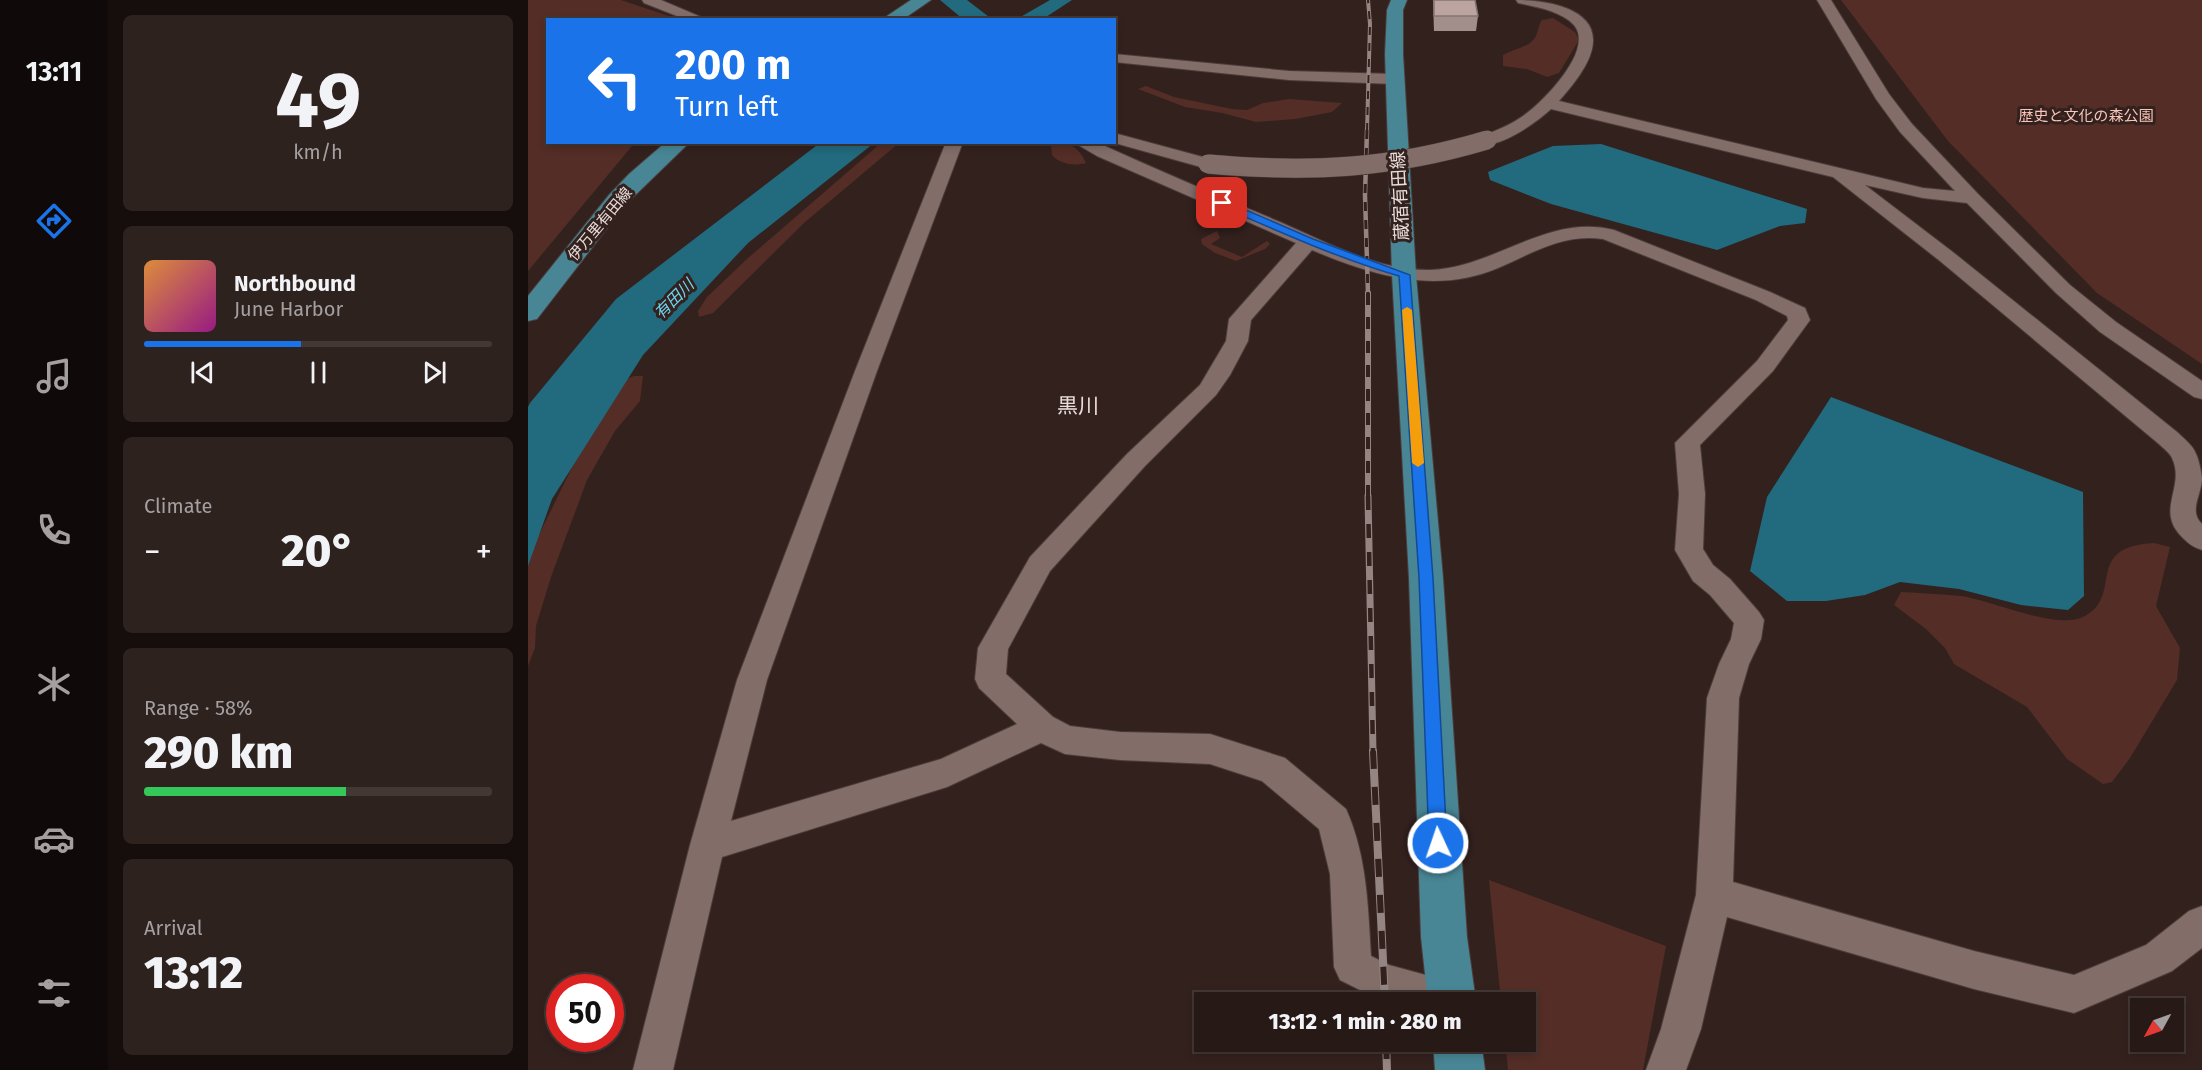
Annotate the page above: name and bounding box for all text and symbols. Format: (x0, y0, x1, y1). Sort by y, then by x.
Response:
text: 200 m (675, 40, 791, 90)
icon: left (576, 42, 654, 120)
text: 49 (275, 54, 361, 148)
text: 13:11 (26, 56, 82, 88)
text: Turn left (675, 91, 778, 123)
park label: 歴史と文化の森公園 (2018, 107, 2154, 125)
text: km/h (293, 140, 343, 164)
street label: 蔵宿有田線 (1387, 150, 1413, 242)
pin (1196, 177, 1247, 228)
street label: 伊万里有田線 (564, 184, 636, 264)
icon: arrive (1205, 186, 1238, 219)
icon: directions (33, 200, 75, 242)
text: Northbound (234, 270, 356, 297)
water label: 有田川 (650, 274, 699, 323)
text: June Harbor (234, 297, 343, 321)
icon: music (33, 355, 75, 397)
icon: previous (186, 356, 219, 389)
icon: pause (302, 356, 335, 389)
icon: next (418, 356, 451, 389)
district label: 黒川 (1057, 393, 1099, 419)
text: Climate (144, 494, 212, 518)
icon: phone (33, 509, 75, 551)
text: 20° (281, 524, 355, 578)
text: − (144, 532, 161, 572)
text: + (476, 532, 492, 572)
icon: climate (33, 663, 75, 705)
text: Range · 58% (144, 696, 252, 720)
text: 290 km (144, 726, 293, 780)
position arrow (1406, 811, 1470, 875)
icon: car (33, 818, 75, 860)
text: Arrival (144, 916, 203, 940)
text: 13:12 (144, 946, 243, 1000)
icon: filters (33, 972, 75, 1014)
speed limit sign: 50 (546, 974, 624, 1052)
north arrow (2130, 998, 2184, 1052)
map controls (2130, 998, 2184, 1052)
text: 13:12 · 1 min · 280 m (1269, 1008, 1461, 1035)

